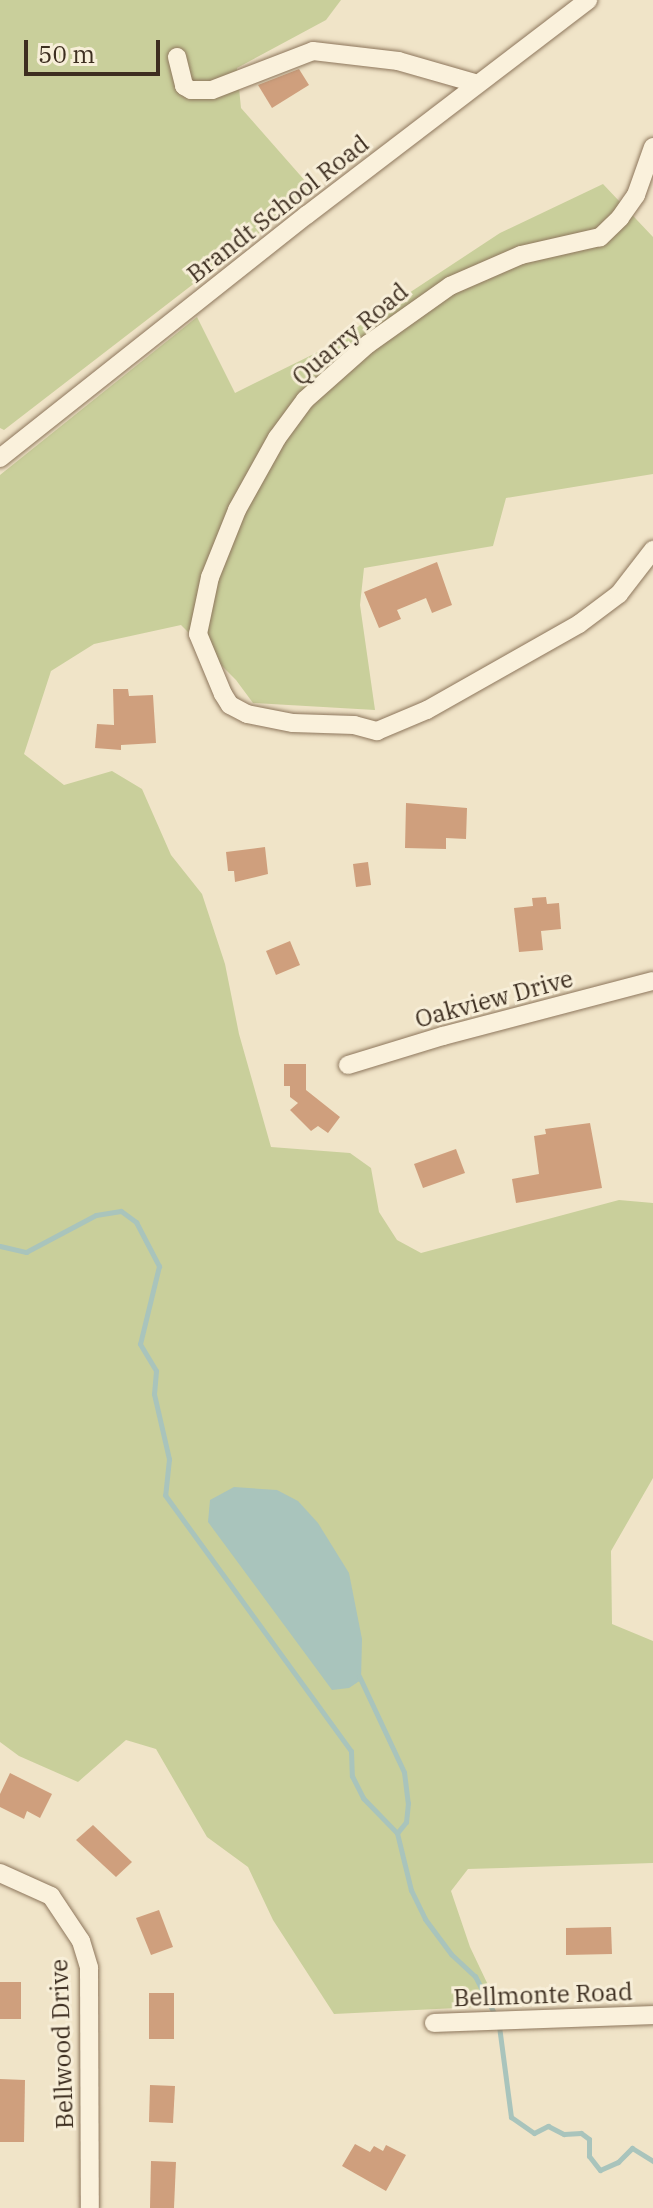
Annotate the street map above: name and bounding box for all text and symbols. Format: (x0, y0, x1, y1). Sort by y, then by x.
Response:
scale bar (28, 24, 164, 74)
text: 50 m (38, 38, 95, 70)
street label: Brandt School Road (181, 129, 375, 289)
street label: Quarry Road (286, 277, 414, 391)
street label: Oakview Drive (412, 964, 576, 1034)
street label: Bellwood Drive (45, 1958, 79, 2130)
street label: Bellmonte Road (453, 1977, 633, 2013)

